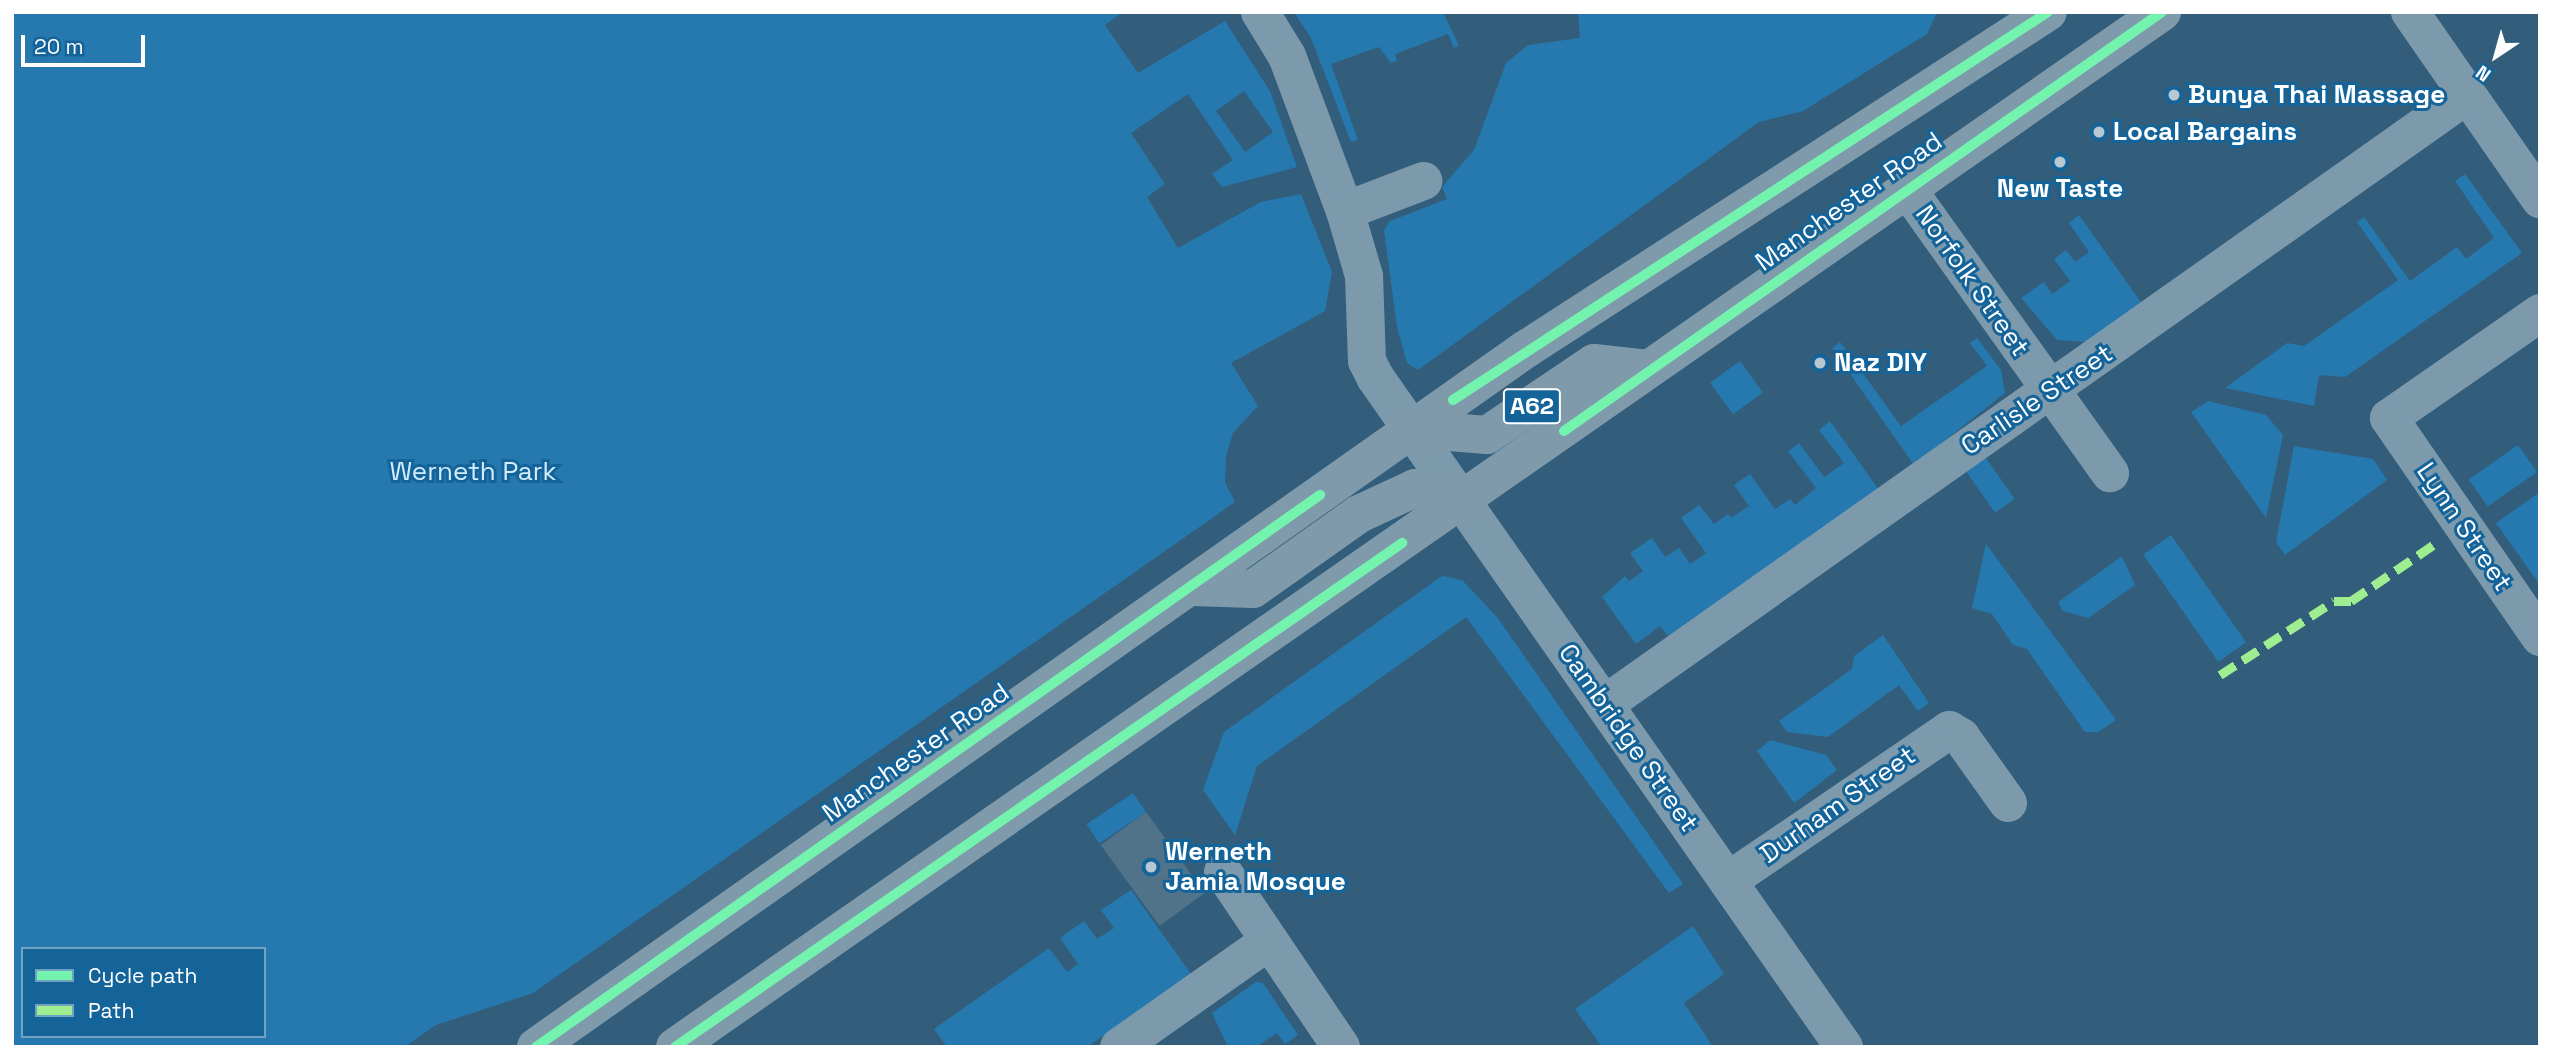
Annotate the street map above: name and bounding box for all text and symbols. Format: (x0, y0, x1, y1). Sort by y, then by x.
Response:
scale bar (24, 21, 149, 65)
north arrow (2461, 21, 2531, 91)
text: 20 m (34, 33, 84, 60)
text: N (2471, 60, 2496, 87)
place label: Bunya Thai Massage (2188, 79, 2446, 111)
marker: Bunya Thai Massage (2166, 87, 2182, 103)
place label: Local Bargains (2113, 116, 2297, 148)
marker: Local Bargains (2091, 124, 2107, 140)
street label: Manchester Road (1750, 126, 1948, 278)
marker: New Taste (2052, 154, 2068, 170)
place label: New Taste (1996, 173, 2124, 205)
street label: Norfolk Street (1909, 200, 2035, 362)
street label: Carlisle Street (1955, 338, 2119, 462)
place label: Naz DIY (1834, 347, 1927, 379)
marker: Naz DIY (1812, 355, 1828, 371)
road number: A62 (1502, 386, 1562, 426)
park label: Werneth Park (389, 456, 557, 488)
street label: Lynn Street (2410, 457, 2518, 597)
street label: Cambridge Street (1552, 638, 1704, 838)
street label: Manchester Road (817, 677, 1015, 829)
street label: Durham Street (1754, 740, 1922, 870)
place label: Werneth Jamia Mosque (1165, 836, 1346, 898)
marker: Werneth Jamia Mosque (1143, 859, 1159, 875)
legend (21, 947, 266, 1038)
text: Cycle path (88, 962, 197, 989)
text: Path (88, 997, 134, 1024)

